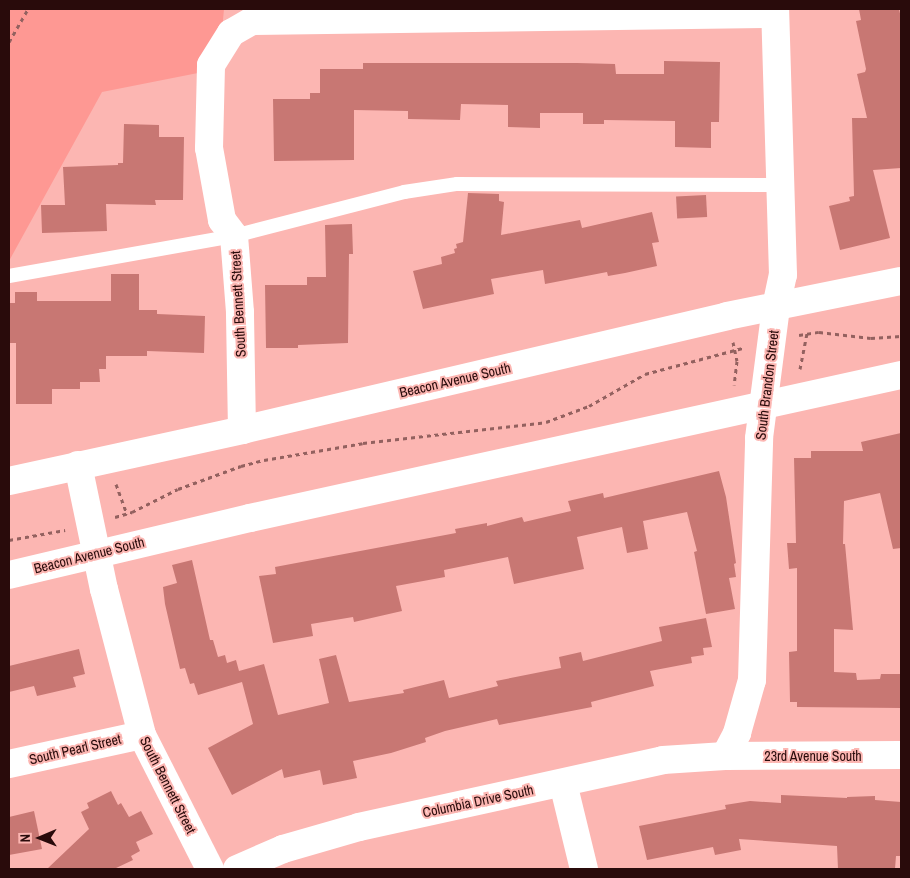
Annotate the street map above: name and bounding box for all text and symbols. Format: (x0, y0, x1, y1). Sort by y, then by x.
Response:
street label: South Bennett Street (227, 250, 249, 358)
street label: South Brandon Street (752, 329, 782, 441)
street label: Beacon Avenue South (398, 359, 512, 401)
street label: Beacon Avenue South (32, 533, 146, 577)
street label: South Pearl Street (27, 730, 123, 768)
street label: South Bennett Street (136, 734, 200, 836)
street label: 23rd Avenue South (764, 748, 862, 764)
street label: Columbia Drive South (421, 781, 535, 821)
north arrow (15, 813, 65, 863)
text: N (16, 834, 34, 843)

